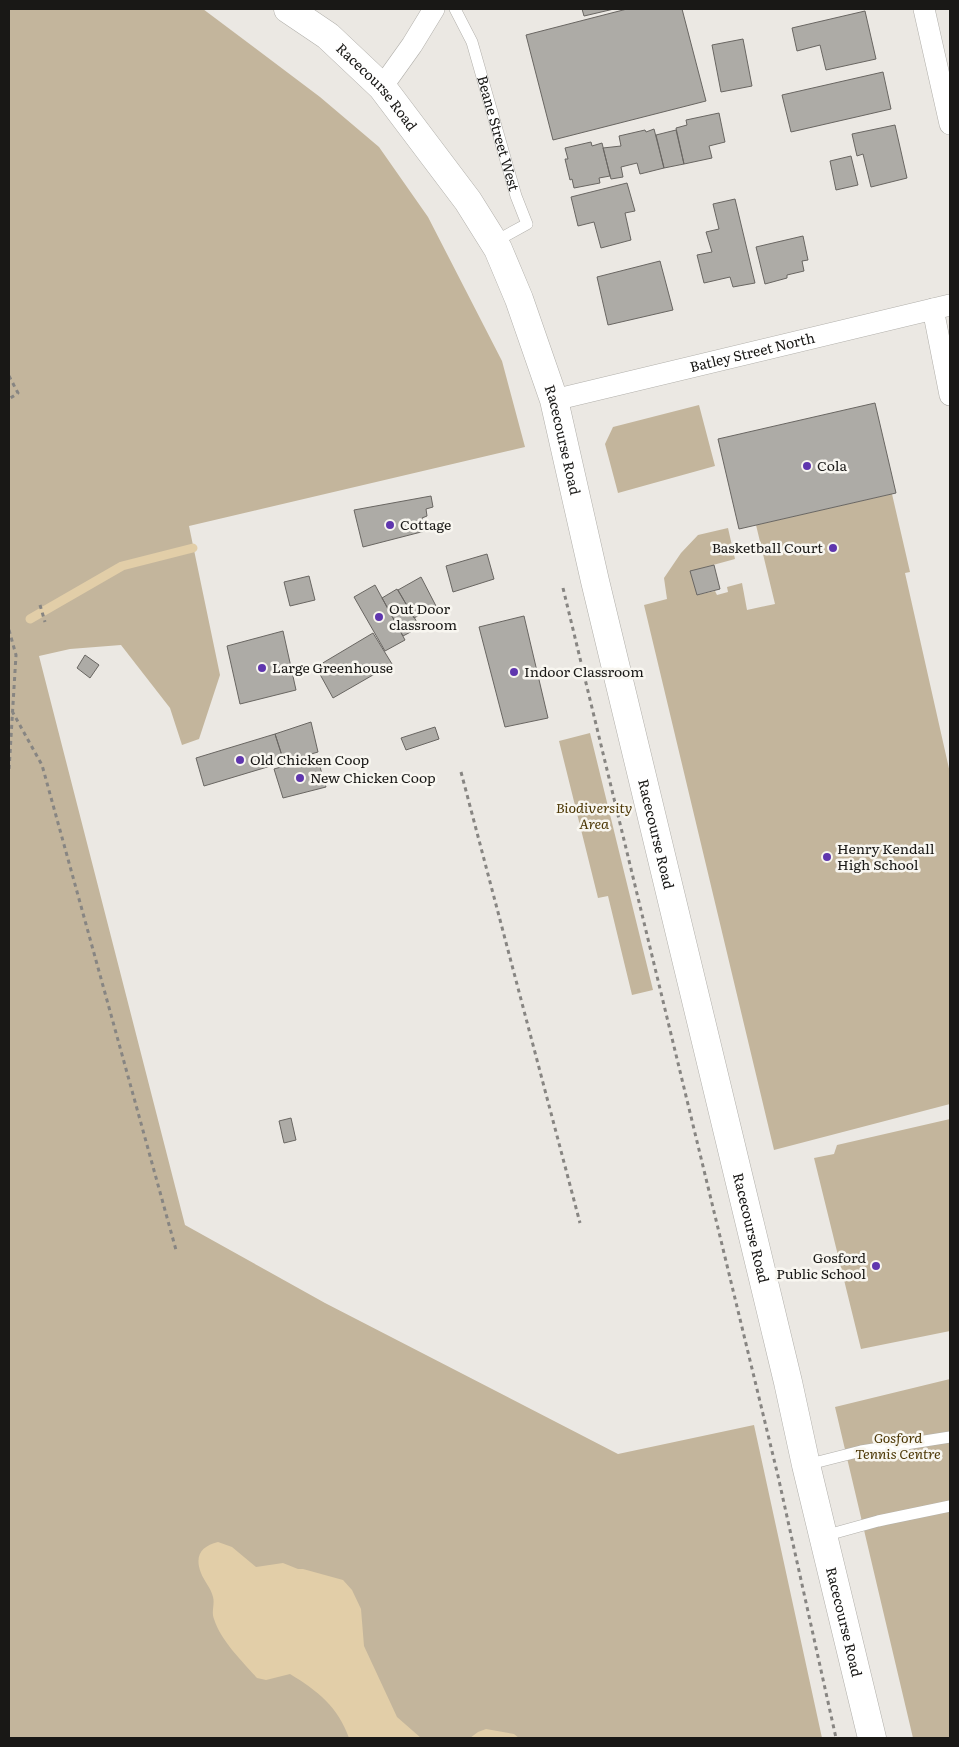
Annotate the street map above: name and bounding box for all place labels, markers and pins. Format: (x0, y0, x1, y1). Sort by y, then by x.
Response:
place label: Cola (817, 455, 847, 475)
marker: Cola (801, 460, 813, 472)
place label: Cottage (400, 514, 451, 534)
marker: Cottage (384, 519, 396, 531)
place label: Basketball Court (712, 537, 823, 557)
marker: Basketball Court (827, 542, 839, 554)
place label: Out Door classroom (389, 598, 457, 634)
marker: Out Door classroom (373, 611, 385, 623)
place label: Large Greenhouse (272, 657, 393, 677)
place label: Indoor Classroom (524, 661, 644, 681)
marker: Large Greenhouse (256, 662, 268, 674)
marker: Indoor Classroom (508, 666, 520, 678)
place label: Old Chicken Coop (250, 749, 369, 769)
marker: Old Chicken Coop (234, 754, 246, 766)
place label: New Chicken Coop (310, 767, 436, 787)
marker: New Chicken Coop (294, 772, 306, 784)
place label: Henry Kendall High School (837, 838, 935, 874)
marker: Henry Kendall High School (821, 851, 833, 863)
place label: Gosford Public School (776, 1247, 866, 1283)
marker: Gosford Public School (870, 1260, 882, 1272)

